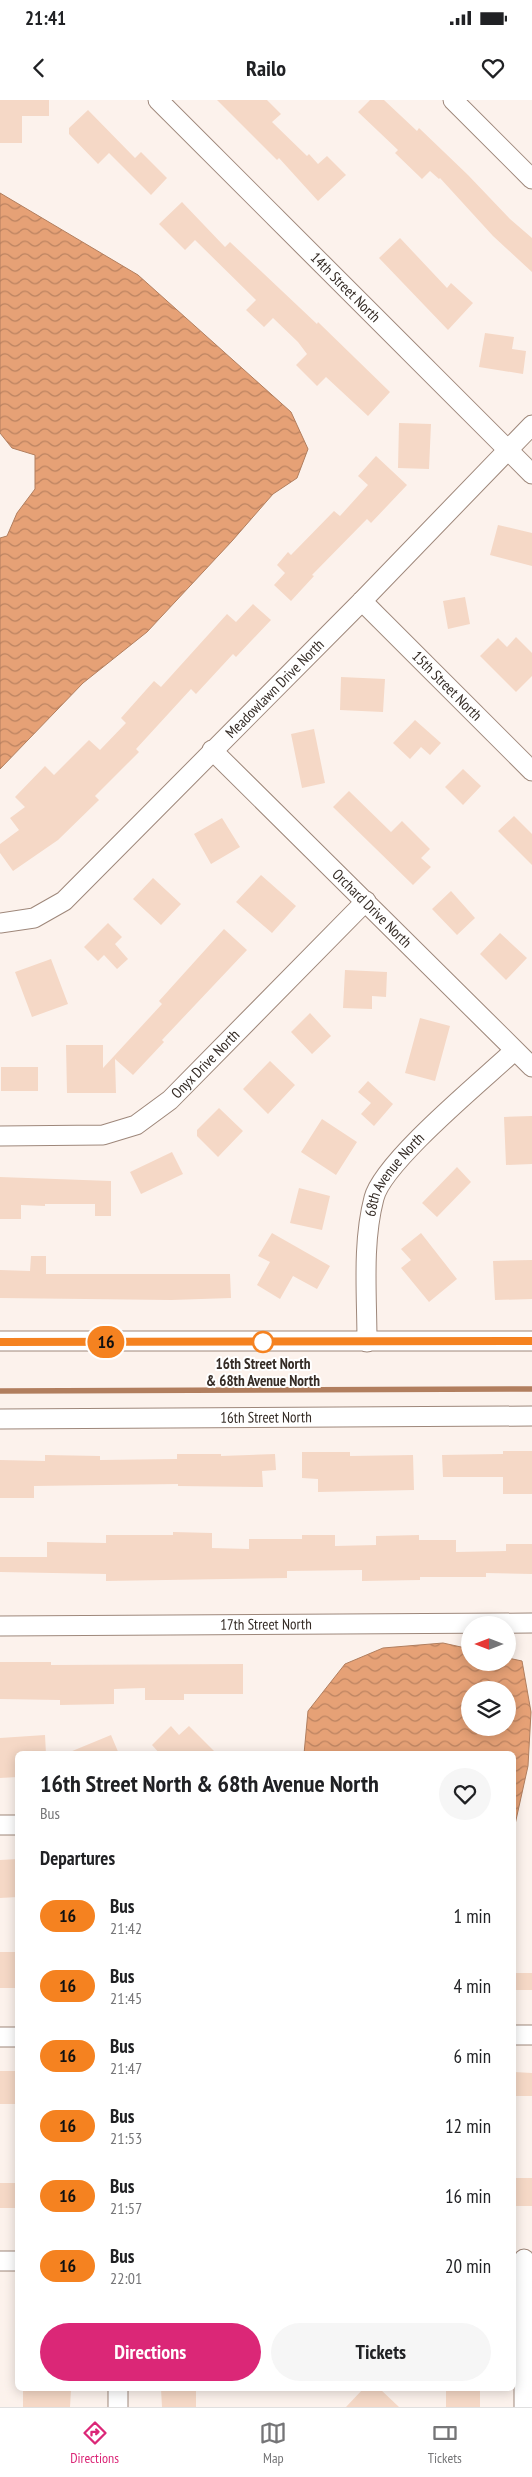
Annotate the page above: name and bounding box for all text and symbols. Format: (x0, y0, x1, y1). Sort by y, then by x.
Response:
text: 21:41 (25, 6, 66, 30)
icon: back (25, 54, 53, 82)
text: Railo (246, 54, 286, 82)
icon: heart (479, 54, 507, 82)
street label: 14th Street North (307, 248, 385, 326)
street label: Meadowlawn Drive North (221, 635, 328, 742)
street label: 15th Street North (408, 646, 486, 725)
street label: Orchard Drive North (328, 864, 416, 951)
street label: Onyx Drive North (167, 1025, 243, 1102)
street label: 68th Avenue North (360, 1129, 428, 1218)
line badge: 16 (84, 1326, 128, 1358)
text: 16 (97, 1330, 115, 1353)
marker: 16th Street North & 68th Avenue North (252, 1331, 274, 1353)
place label: 16th Street North & 68th Avenue North (206, 1354, 320, 1390)
street label: 16th Street North (220, 1407, 312, 1427)
street label: 17th Street North (220, 1614, 312, 1634)
north arrow (461, 1616, 516, 1671)
map controls (461, 1616, 516, 1736)
button: layers (461, 1681, 516, 1736)
text: 16th Street North & 68th Avenue North (40, 1768, 379, 1799)
button: heart (439, 1768, 491, 1820)
text: Bus (40, 1803, 60, 1823)
text: Departures (40, 1846, 115, 1870)
text: Bus (110, 1894, 134, 1918)
text: 16 (59, 1904, 76, 1927)
text: 1 min (454, 1904, 491, 1928)
text: 21:42 (110, 1918, 142, 1938)
text: Bus (110, 1964, 134, 1988)
text: 16 (59, 1974, 76, 1997)
text: 4 min (454, 1974, 491, 1998)
text: 21:45 (110, 1988, 142, 2008)
text: Bus (110, 2034, 134, 2058)
text: 16 (59, 2044, 76, 2067)
text: 6 min (454, 2044, 491, 2068)
text: 21:47 (110, 2058, 142, 2078)
text: Bus (110, 2104, 134, 2128)
text: 16 (59, 2114, 76, 2137)
text: 12 min (445, 2114, 491, 2138)
text: 21:53 (110, 2128, 142, 2148)
text: Bus (110, 2174, 134, 2198)
text: 16 (59, 2184, 76, 2207)
text: 16 min (445, 2184, 491, 2208)
text: 21:57 (110, 2198, 142, 2218)
text: Bus (110, 2244, 134, 2268)
text: 16 (59, 2254, 76, 2277)
text: 20 min (445, 2254, 491, 2278)
text: 22:01 (110, 2268, 142, 2288)
button: Directions (40, 2323, 261, 2381)
button: Tickets (271, 2323, 491, 2381)
tab: Directions (70, 2419, 119, 2467)
tab: Map (259, 2419, 287, 2467)
tab: Tickets (428, 2419, 462, 2467)

